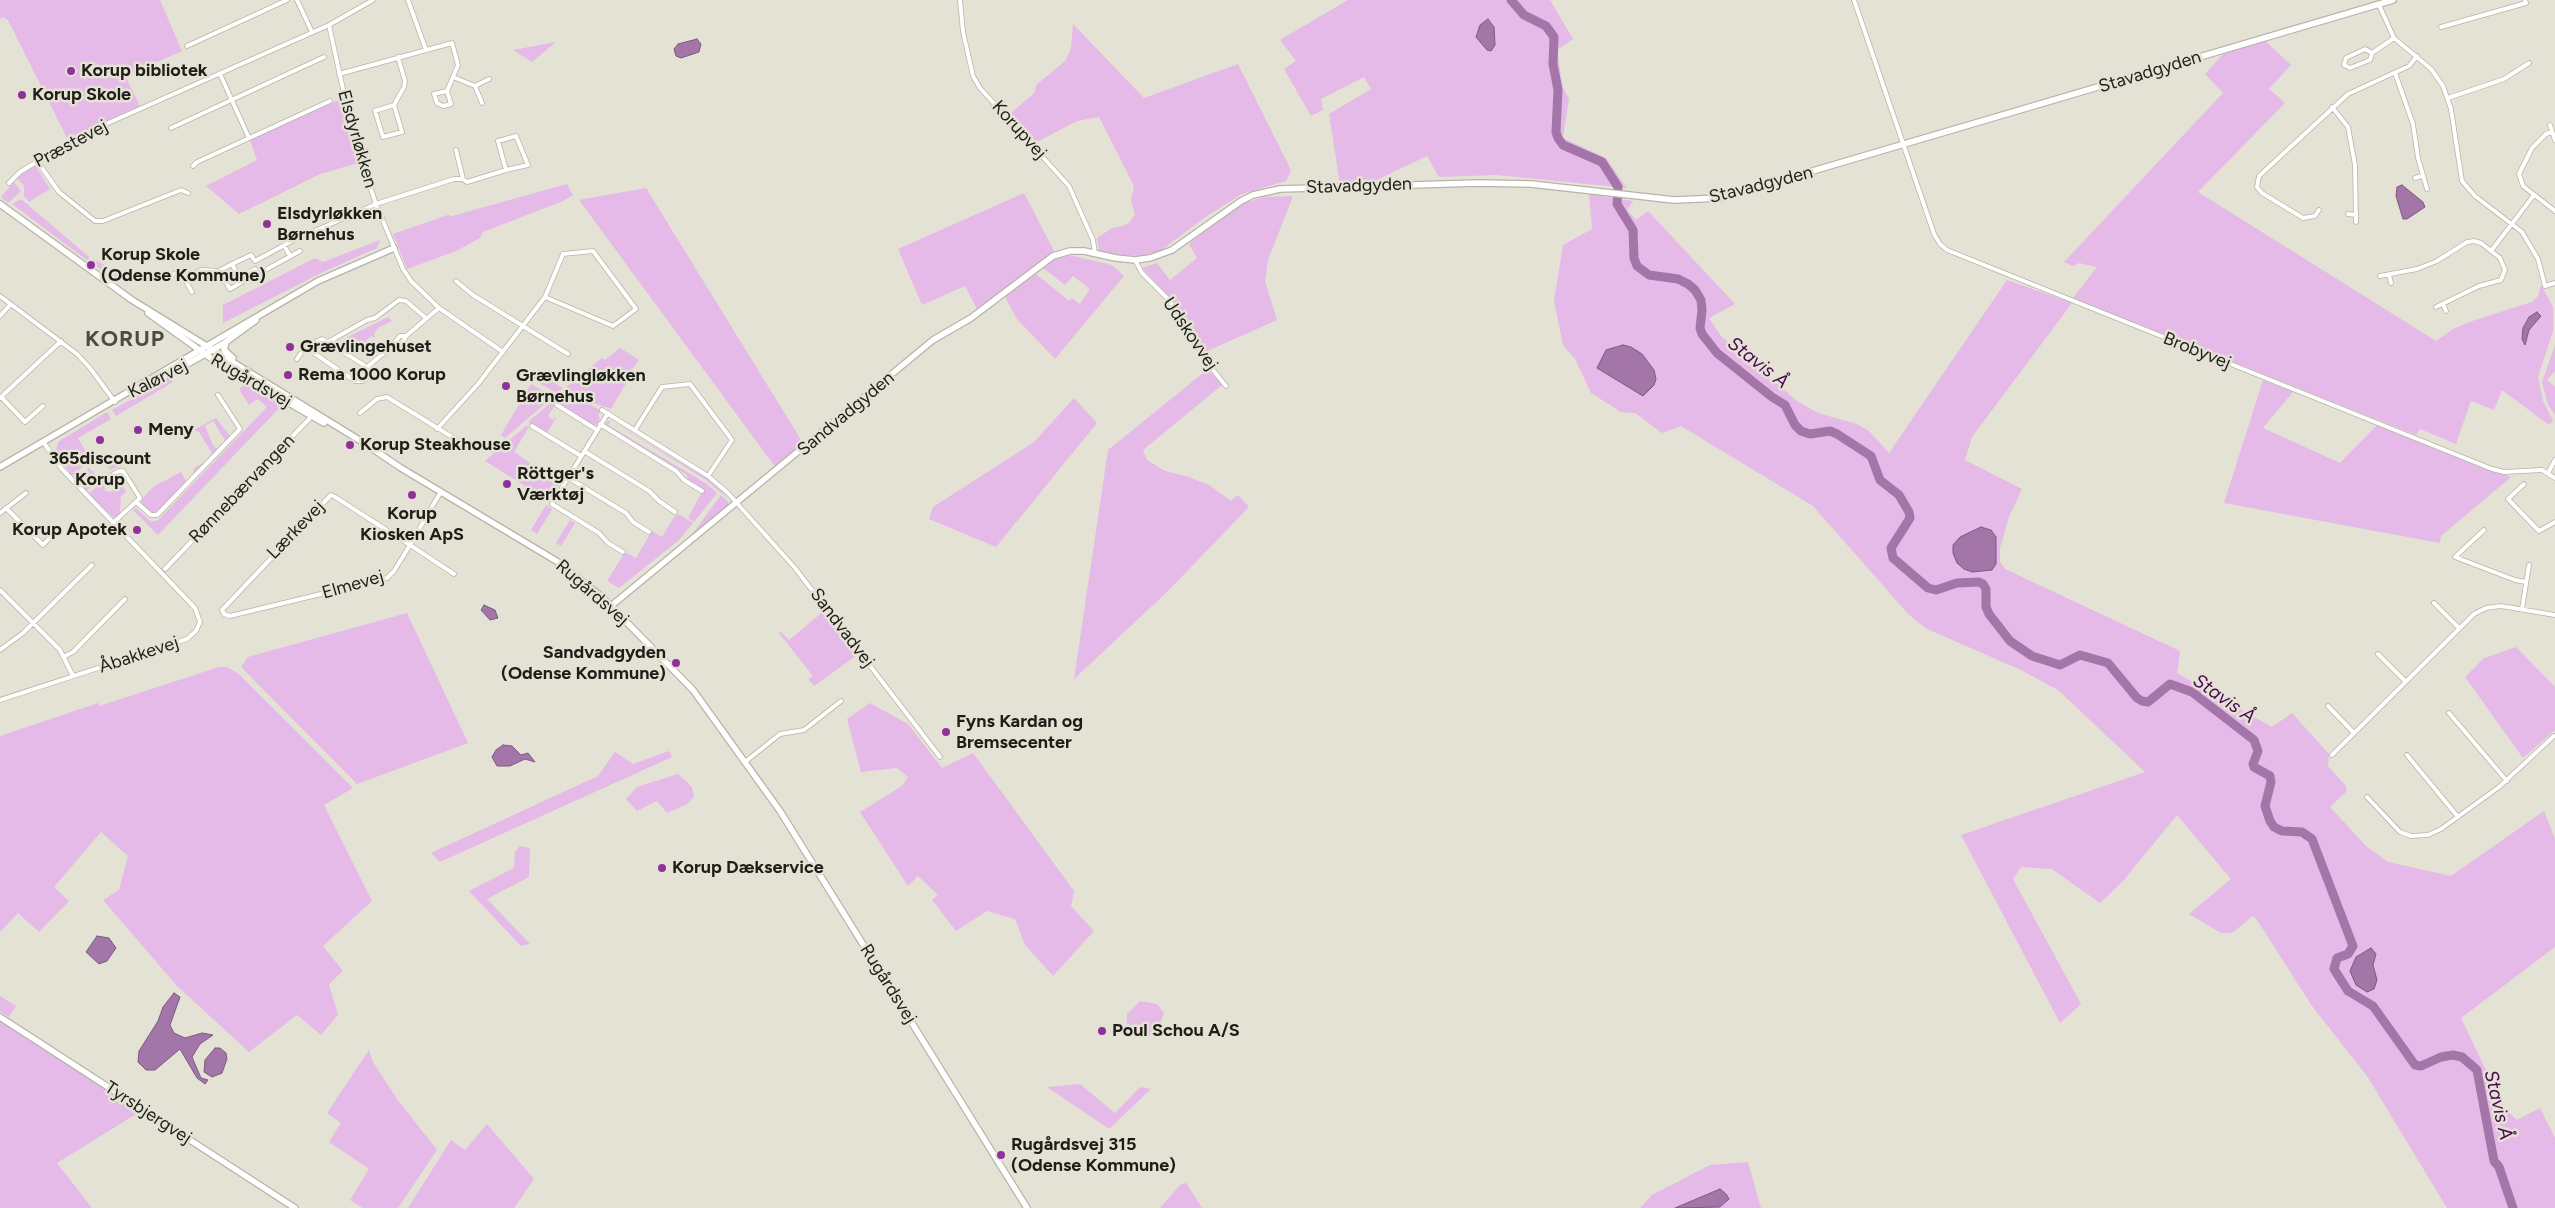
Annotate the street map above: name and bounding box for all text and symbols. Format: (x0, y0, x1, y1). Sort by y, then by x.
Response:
street label: Stavadgyden (2096, 46, 2204, 98)
place label: Korup bibliotek (81, 60, 208, 82)
marker: Korup bibliotek (65, 65, 77, 77)
place label: Korup Skole (32, 84, 131, 106)
street label: Elsdyrløkken (333, 88, 381, 190)
marker: Korup Skole (16, 89, 28, 101)
street label: Korupvej (987, 96, 1051, 164)
street label: Præstevej (30, 115, 112, 173)
street label: Stavadgyden (1707, 162, 1815, 208)
street label: Stavadgyden (1306, 173, 1412, 199)
place label: Elsdyrløkken Børnehus (277, 203, 382, 245)
marker: Elsdyrløkken Børnehus (261, 218, 273, 230)
place label: Korup Skole (Odense Kommune) (101, 244, 266, 286)
marker: Korup Skole (Odense Kommune) (85, 259, 97, 271)
street label: Udskovvej (1158, 293, 1222, 375)
district label: KORUP (84, 327, 166, 353)
street label: Brobyvej (2160, 328, 2234, 374)
water label: Stavis Å (1723, 332, 1793, 394)
place label: Grævlingehuset (300, 336, 432, 358)
marker: Grævlingehuset (284, 341, 296, 353)
street label: Rugårdsvej (207, 349, 295, 413)
street label: Kalørvej (124, 355, 192, 403)
place label: Rema 1000 Korup (298, 364, 446, 386)
place label: Grævlingløkken Børnehus (516, 365, 646, 408)
street label: Sandvadgyden (793, 367, 899, 461)
marker: Rema 1000 Korup (282, 369, 294, 381)
marker: Grævlingløkken Børnehus (500, 380, 512, 392)
place label: Meny (148, 419, 194, 441)
marker: Meny (132, 424, 144, 436)
street label: Rønnebærvangen (185, 430, 299, 548)
marker: 365discount Korup (94, 434, 106, 446)
place label: Korup Steakhouse (360, 434, 511, 456)
marker: Korup Steakhouse (344, 439, 356, 451)
place label: 365discount Korup (49, 448, 151, 490)
place label: Röttger's Værktøj (517, 463, 594, 506)
marker: Röttger's Værktøj (501, 478, 513, 490)
marker: Korup Kiosken ApS (406, 489, 418, 501)
street label: Lærkevej (263, 496, 329, 564)
place label: Korup Kiosken ApS (360, 503, 464, 546)
place label: Korup Apotek (12, 519, 127, 541)
marker: Korup Apotek (131, 524, 143, 536)
street label: Rugårdsvej (551, 555, 633, 631)
street label: Elmevej (320, 566, 386, 604)
street label: Sandvadvej (805, 584, 879, 672)
street label: Åbakkevej (96, 632, 182, 678)
place label: Sandvadgyden (Odense Kommune) (501, 642, 666, 684)
marker: Sandvadgyden (Odense Kommune) (670, 657, 682, 669)
water label: Stavis Å (2188, 669, 2260, 729)
place label: Fyns Kardan og Bremsecenter (956, 711, 1083, 754)
marker: Fyns Kardan og Bremsecenter (940, 726, 952, 738)
place label: Korup Dækservice (672, 857, 824, 879)
marker: Korup Dækservice (656, 862, 668, 874)
street label: Rugårdsvej (855, 940, 921, 1028)
place label: Poul Schou A/S (1112, 1020, 1240, 1042)
marker: Poul Schou A/S (1096, 1025, 1108, 1037)
water label: Stavis Å (2479, 1068, 2517, 1142)
street label: Tyrsbjergvej (100, 1077, 196, 1149)
place label: Rugårdsvej 315 (Odense Kommune) (1011, 1134, 1176, 1176)
marker: Rugårdsvej 315 (Odense Kommune) (995, 1149, 1007, 1161)

